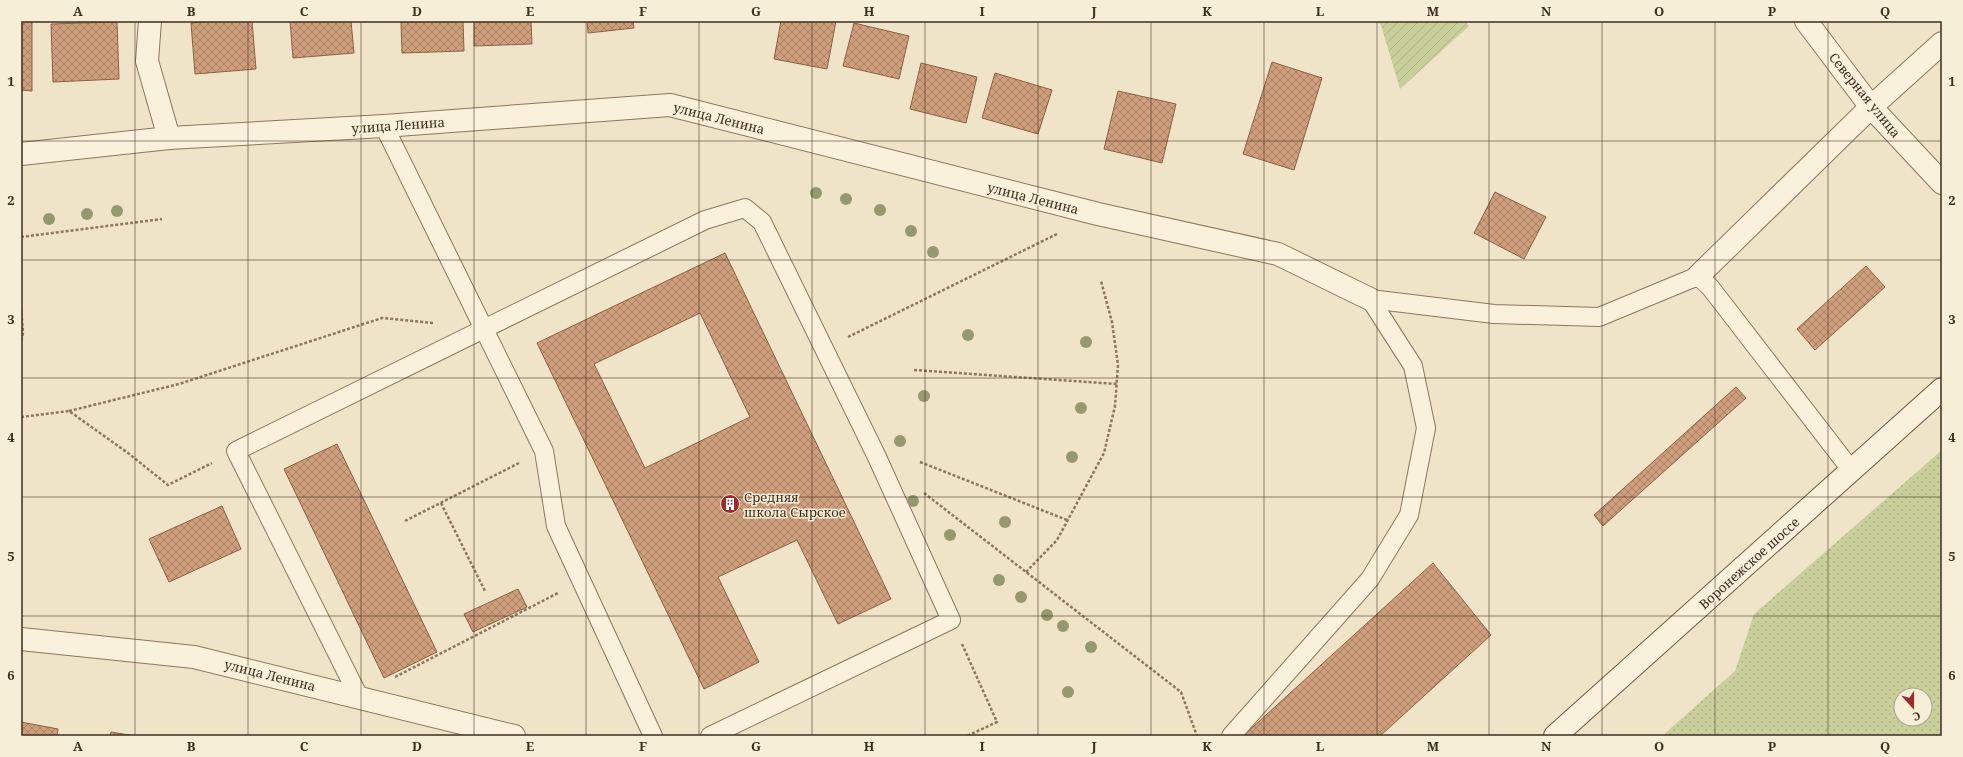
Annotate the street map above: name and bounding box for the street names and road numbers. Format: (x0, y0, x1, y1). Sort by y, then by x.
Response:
street label: Северная улица (1825, 49, 1905, 141)
street label: улица Ленина (671, 98, 767, 138)
street label: улица Ленина (351, 113, 445, 137)
street label: улица Ленина (985, 178, 1081, 218)
street label: Воронежское шоссе (1695, 513, 1803, 613)
street label: улица Ленина (222, 655, 318, 695)

